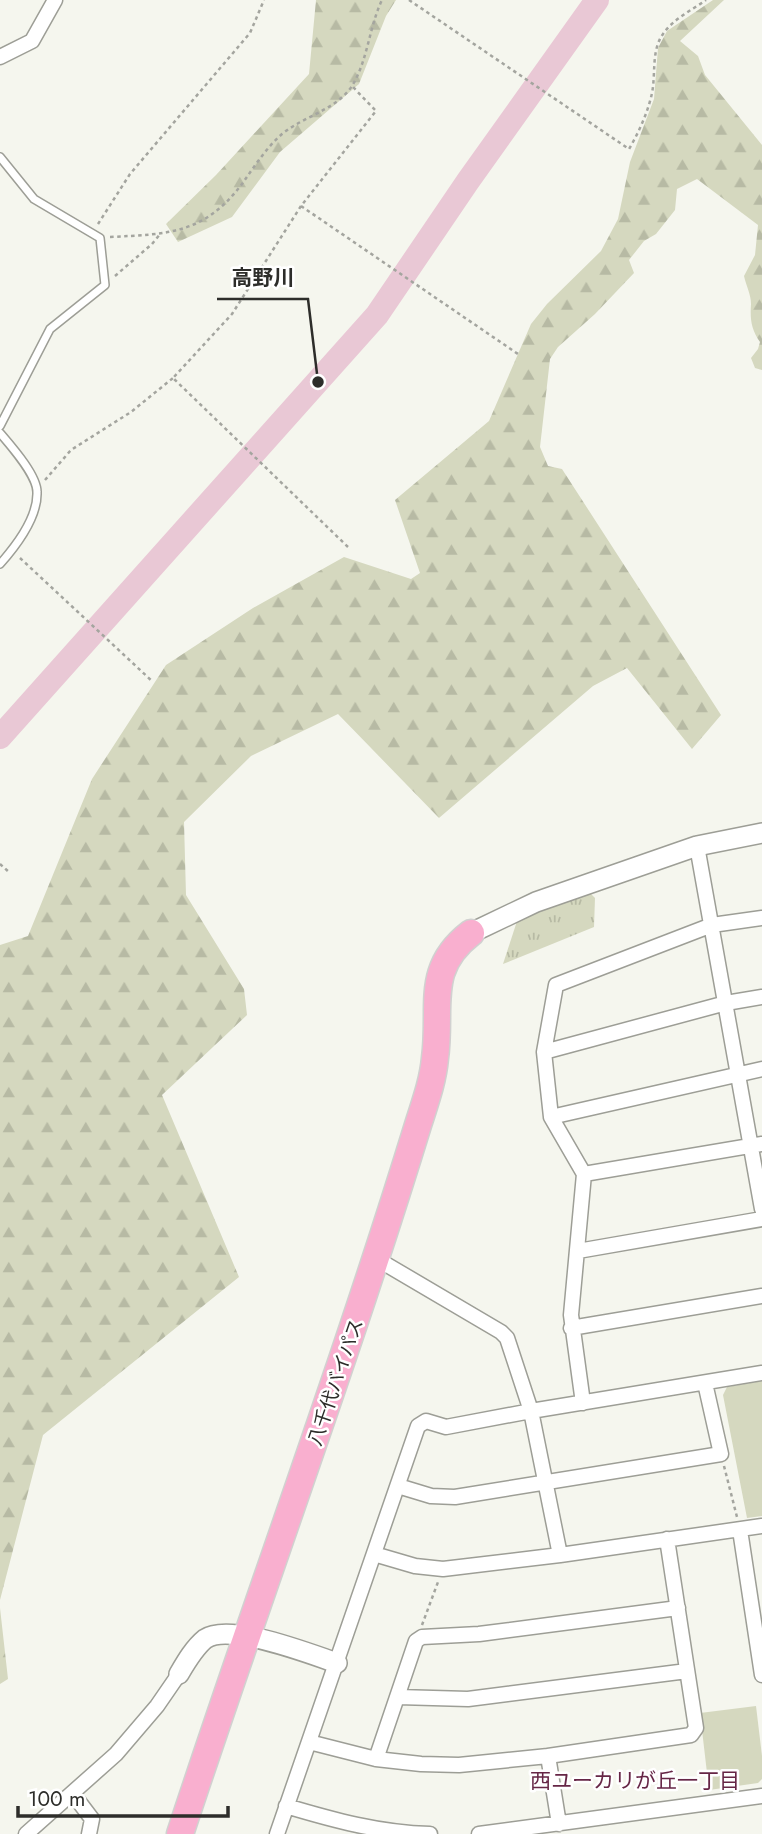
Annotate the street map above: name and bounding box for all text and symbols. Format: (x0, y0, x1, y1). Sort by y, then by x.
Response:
callout: 高野川 (217, 257, 308, 299)
text: 高野川 (232, 263, 295, 293)
street label: 八千代バイパス (301, 1315, 370, 1449)
district label: 西ユーカリが丘一丁目 (530, 1766, 740, 1796)
scale bar (18, 1774, 228, 1818)
text: 100 m (28, 1784, 85, 1814)

